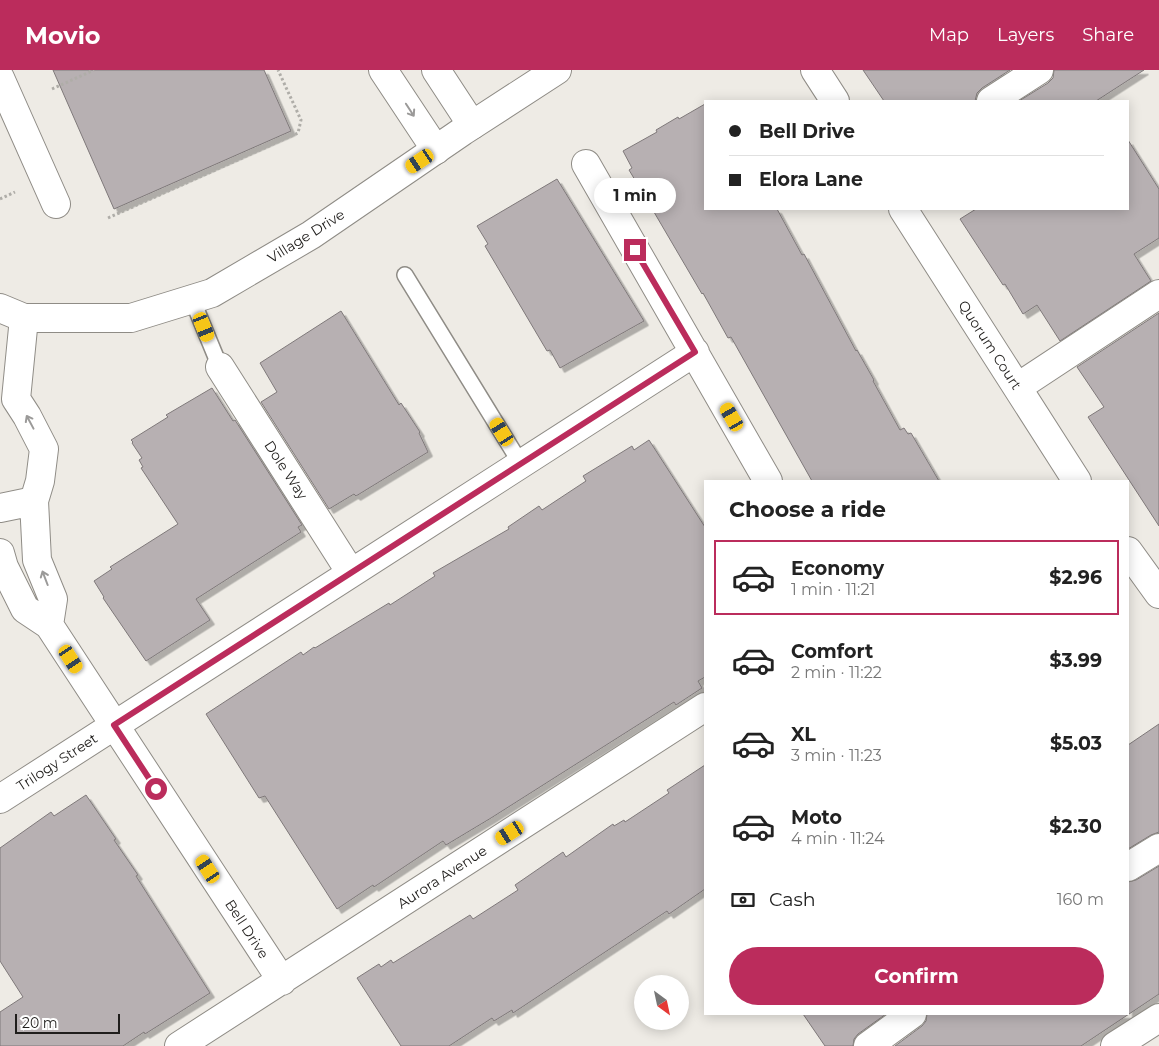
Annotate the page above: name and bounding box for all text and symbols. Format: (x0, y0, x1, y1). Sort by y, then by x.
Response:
text: Movio (25, 21, 101, 50)
text: Map (929, 24, 969, 46)
text: Layers (997, 24, 1054, 46)
text: Share (1082, 24, 1134, 46)
one-way arrow (405, 103, 415, 117)
text: Bell Drive (759, 120, 855, 143)
car (403, 146, 436, 176)
text: Elora Lane (759, 168, 863, 191)
callout: 1 min (594, 178, 676, 212)
text: 1 min (613, 186, 657, 205)
street label: Village Drive (264, 205, 348, 267)
route end (624, 239, 646, 261)
street label: Quorum Court (954, 297, 1026, 393)
car (191, 310, 216, 344)
car (718, 400, 745, 434)
one-way arrow (25, 415, 34, 430)
car (487, 415, 516, 449)
street label: Dole Way (260, 437, 312, 503)
text: Choose a ride (729, 496, 886, 523)
icon: car (731, 555, 776, 600)
text: Economy (791, 557, 884, 580)
text: $2.96 (1049, 566, 1102, 589)
one-way arrow (40, 571, 49, 586)
text: 1 min · 11:21 (791, 580, 875, 599)
icon: car (731, 638, 776, 683)
text: Comfort (791, 640, 873, 663)
car (56, 642, 85, 676)
text: $3.99 (1050, 649, 1102, 672)
text: 2 min · 11:22 (791, 663, 882, 682)
icon: car (731, 721, 776, 766)
text: XL (791, 723, 816, 746)
street label: Trilogy Street (13, 729, 101, 795)
text: $5.03 (1050, 732, 1102, 755)
text: 3 min · 11:23 (791, 746, 882, 765)
route start (145, 778, 167, 800)
icon: car (731, 804, 776, 849)
text: Moto (791, 806, 842, 829)
text: $2.30 (1049, 815, 1102, 838)
car (493, 819, 526, 847)
text: 4 min · 11:24 (791, 829, 885, 848)
street label: Aurora Avenue (394, 841, 490, 913)
car (193, 852, 222, 886)
icon: cash (729, 886, 757, 914)
text: Cash (769, 888, 816, 911)
text: 160 m (1057, 890, 1104, 909)
street label: Bell Drive (221, 896, 273, 962)
button: Confirm (729, 947, 1104, 1005)
north arrow (634, 975, 689, 1030)
map controls (634, 975, 689, 1030)
scale bar (15, 1011, 120, 1034)
text: 20 m (22, 1014, 58, 1032)

